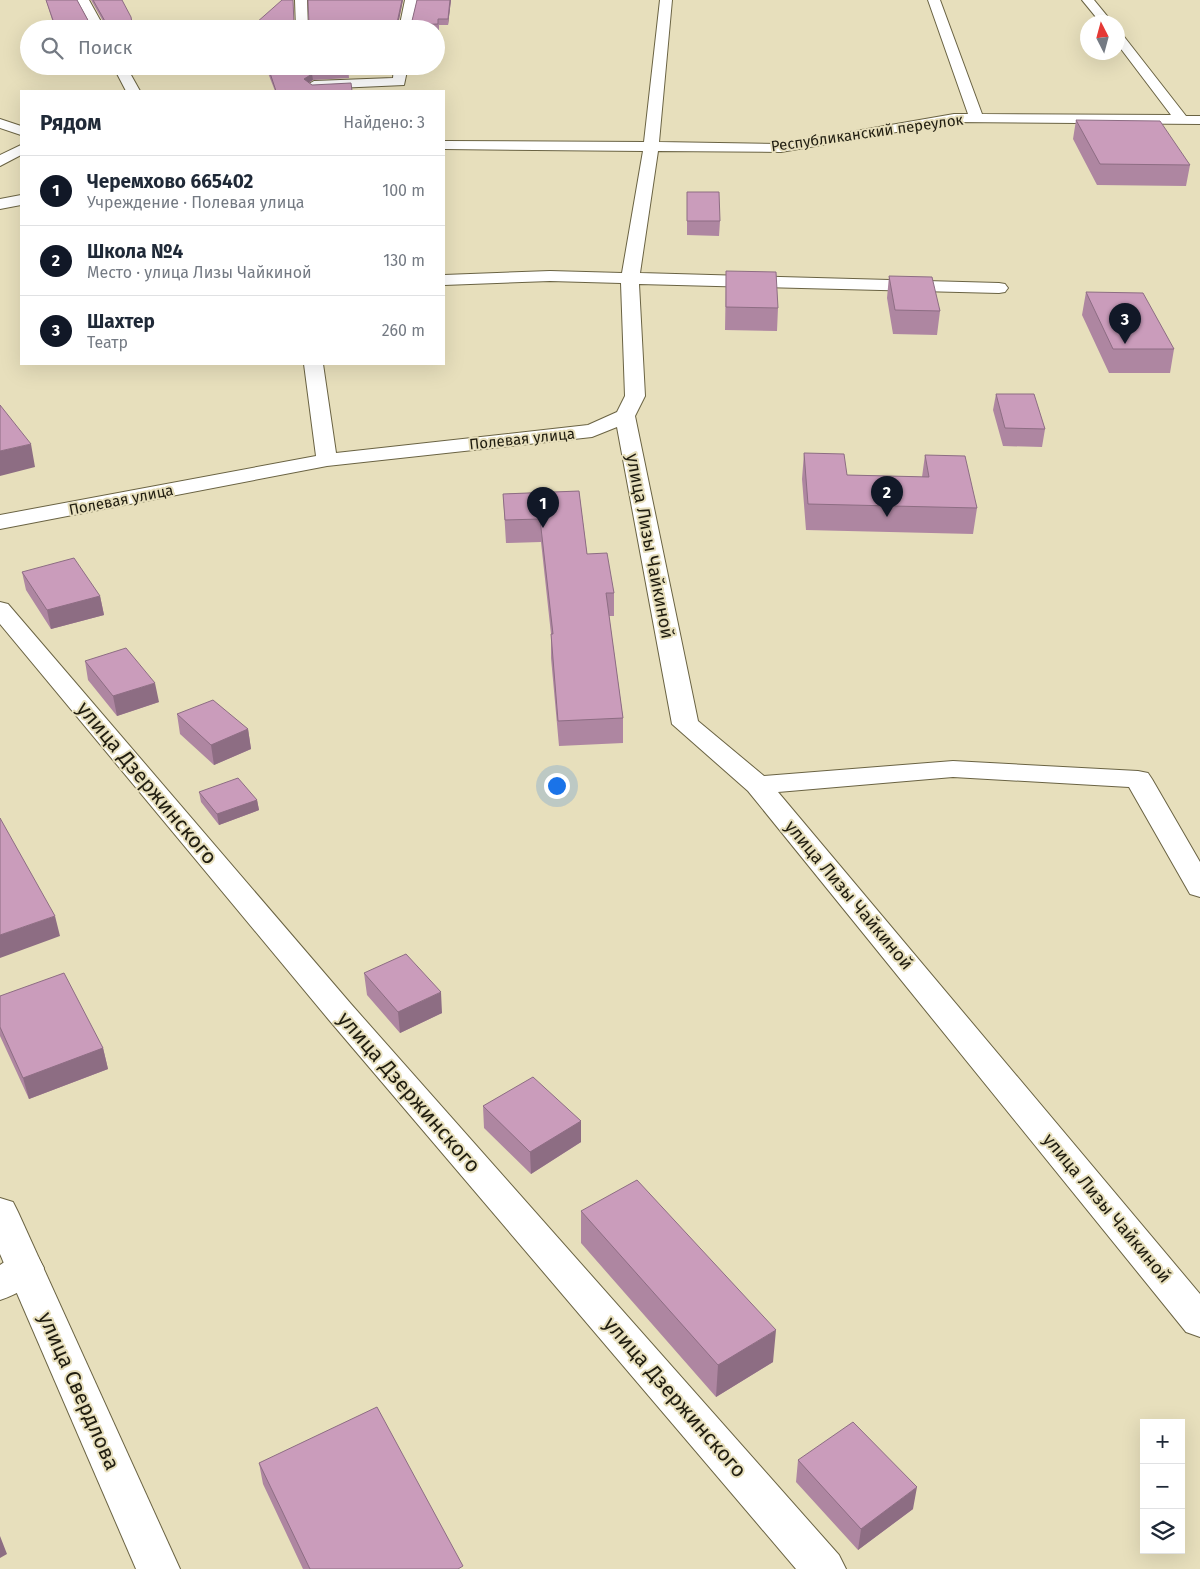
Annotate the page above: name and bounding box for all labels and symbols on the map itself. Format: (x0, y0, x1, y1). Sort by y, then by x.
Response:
north arrow (1080, 15, 1125, 60)
street label: Республиканский переулок (770, 111, 965, 155)
pin: 3 (1109, 303, 1141, 344)
street label: Полевая улица (468, 425, 576, 453)
street label: улица Лизы Чайкиной (621, 451, 679, 641)
pin: 2 (871, 476, 903, 517)
street label: Полевая улица (67, 481, 175, 519)
pin: 1 (527, 487, 559, 528)
street label: улица Дзержинского (71, 696, 223, 870)
your location (544, 773, 570, 799)
street label: улица Лизы Чайкиной (780, 816, 918, 974)
street label: улица Дзержинского (332, 1006, 486, 1178)
street label: улица Лизы Чайкиной (1038, 1129, 1176, 1287)
street label: улица Свердлова (33, 1308, 125, 1474)
street label: улица Дзержинского (598, 1311, 752, 1483)

